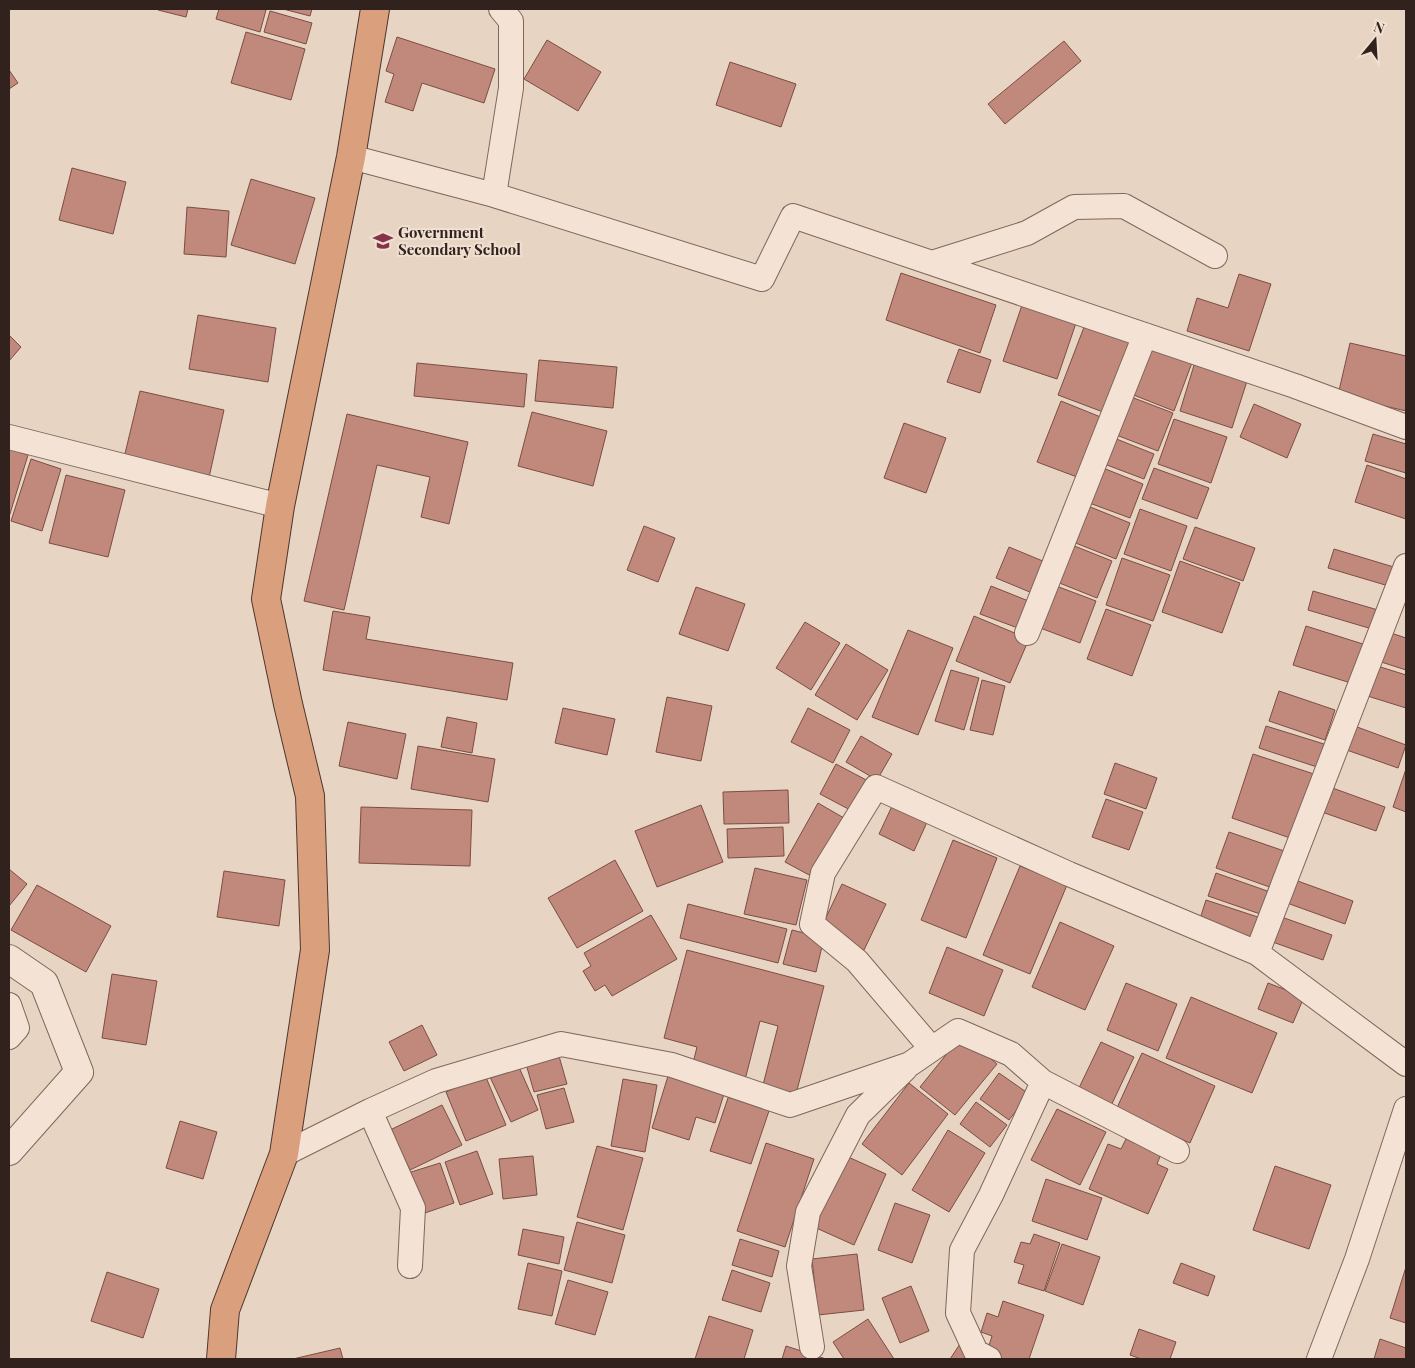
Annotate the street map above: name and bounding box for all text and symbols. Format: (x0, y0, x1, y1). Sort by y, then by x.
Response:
north arrow (1350, 15, 1400, 65)
text: N (1371, 17, 1387, 38)
place label: Government Secondary School (398, 222, 521, 259)
school or university icon: Government Secondary School (372, 230, 394, 252)

